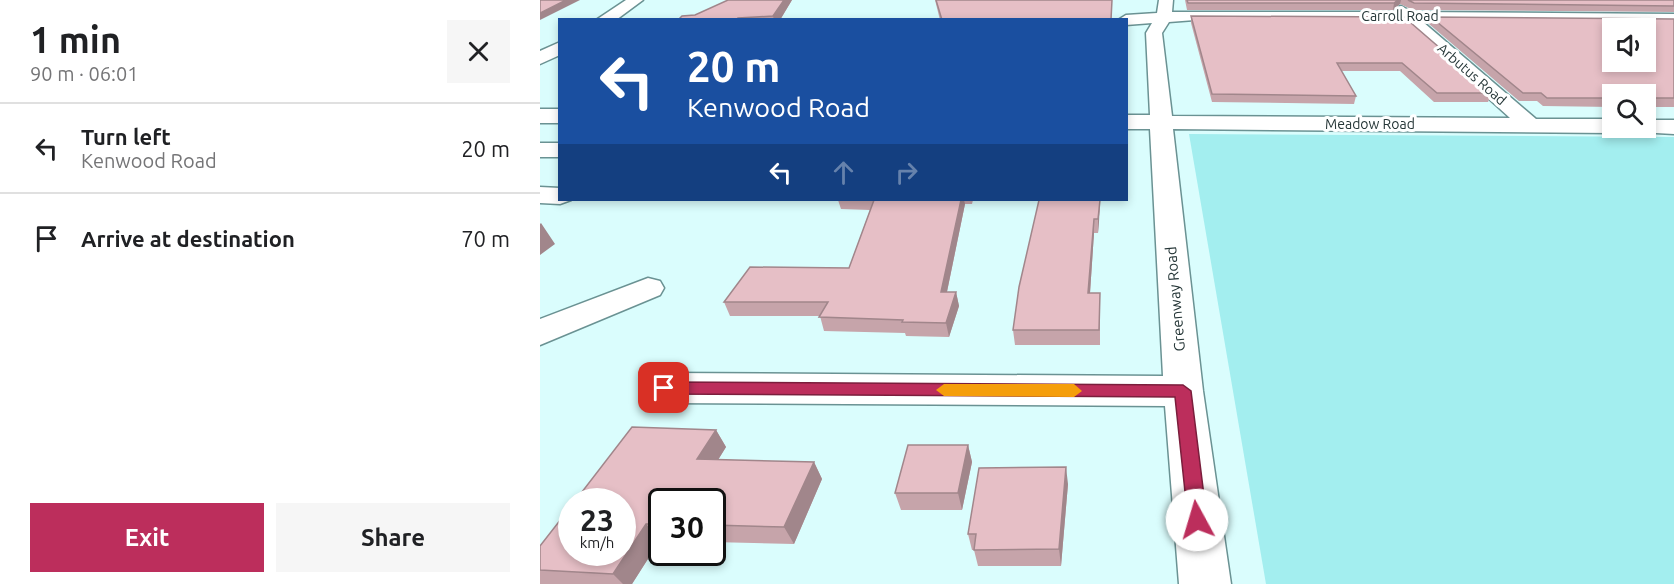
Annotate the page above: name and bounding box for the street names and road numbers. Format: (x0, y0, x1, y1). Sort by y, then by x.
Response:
street label: Carroll Road (1361, 8, 1439, 24)
street label: Arbutus Road (1434, 40, 1510, 108)
street label: Meadow Road (1325, 116, 1415, 132)
street label: Greenway Road (1162, 246, 1188, 352)

